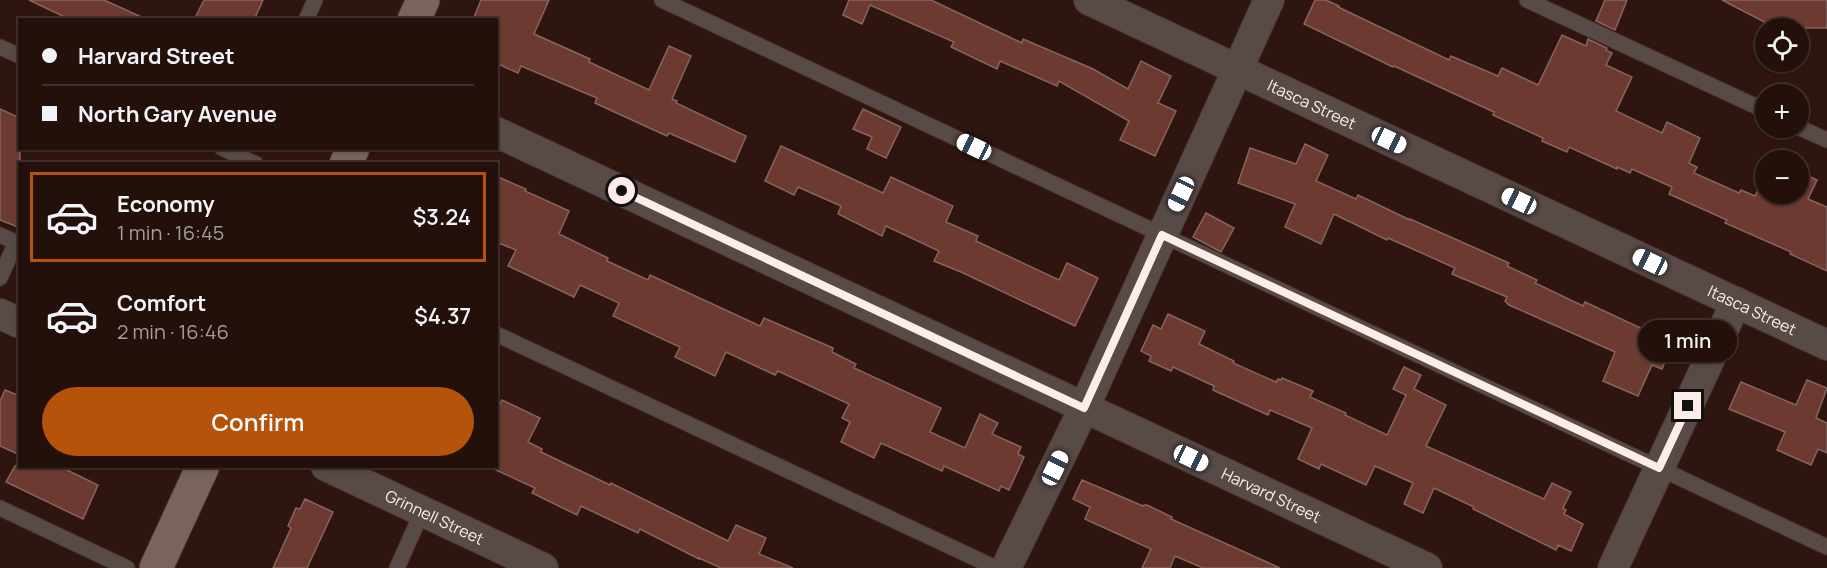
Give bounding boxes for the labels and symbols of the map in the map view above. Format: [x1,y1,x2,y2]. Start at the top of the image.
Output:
street label: Itasca Street [1264,74,1360,134]
car [1369,124,1409,156]
car [954,131,994,163]
car [1165,174,1197,214]
route start [608,177,635,204]
car [1499,185,1539,217]
car [1630,246,1670,278]
street label: Itasca Street [1704,280,1800,340]
callout: 1 min [1638,319,1738,361]
route end [1674,392,1701,419]
car [1171,442,1211,474]
car [1039,448,1071,488]
street label: Harvard Street [1218,462,1325,528]
street label: Grinnell Street [382,484,488,550]

